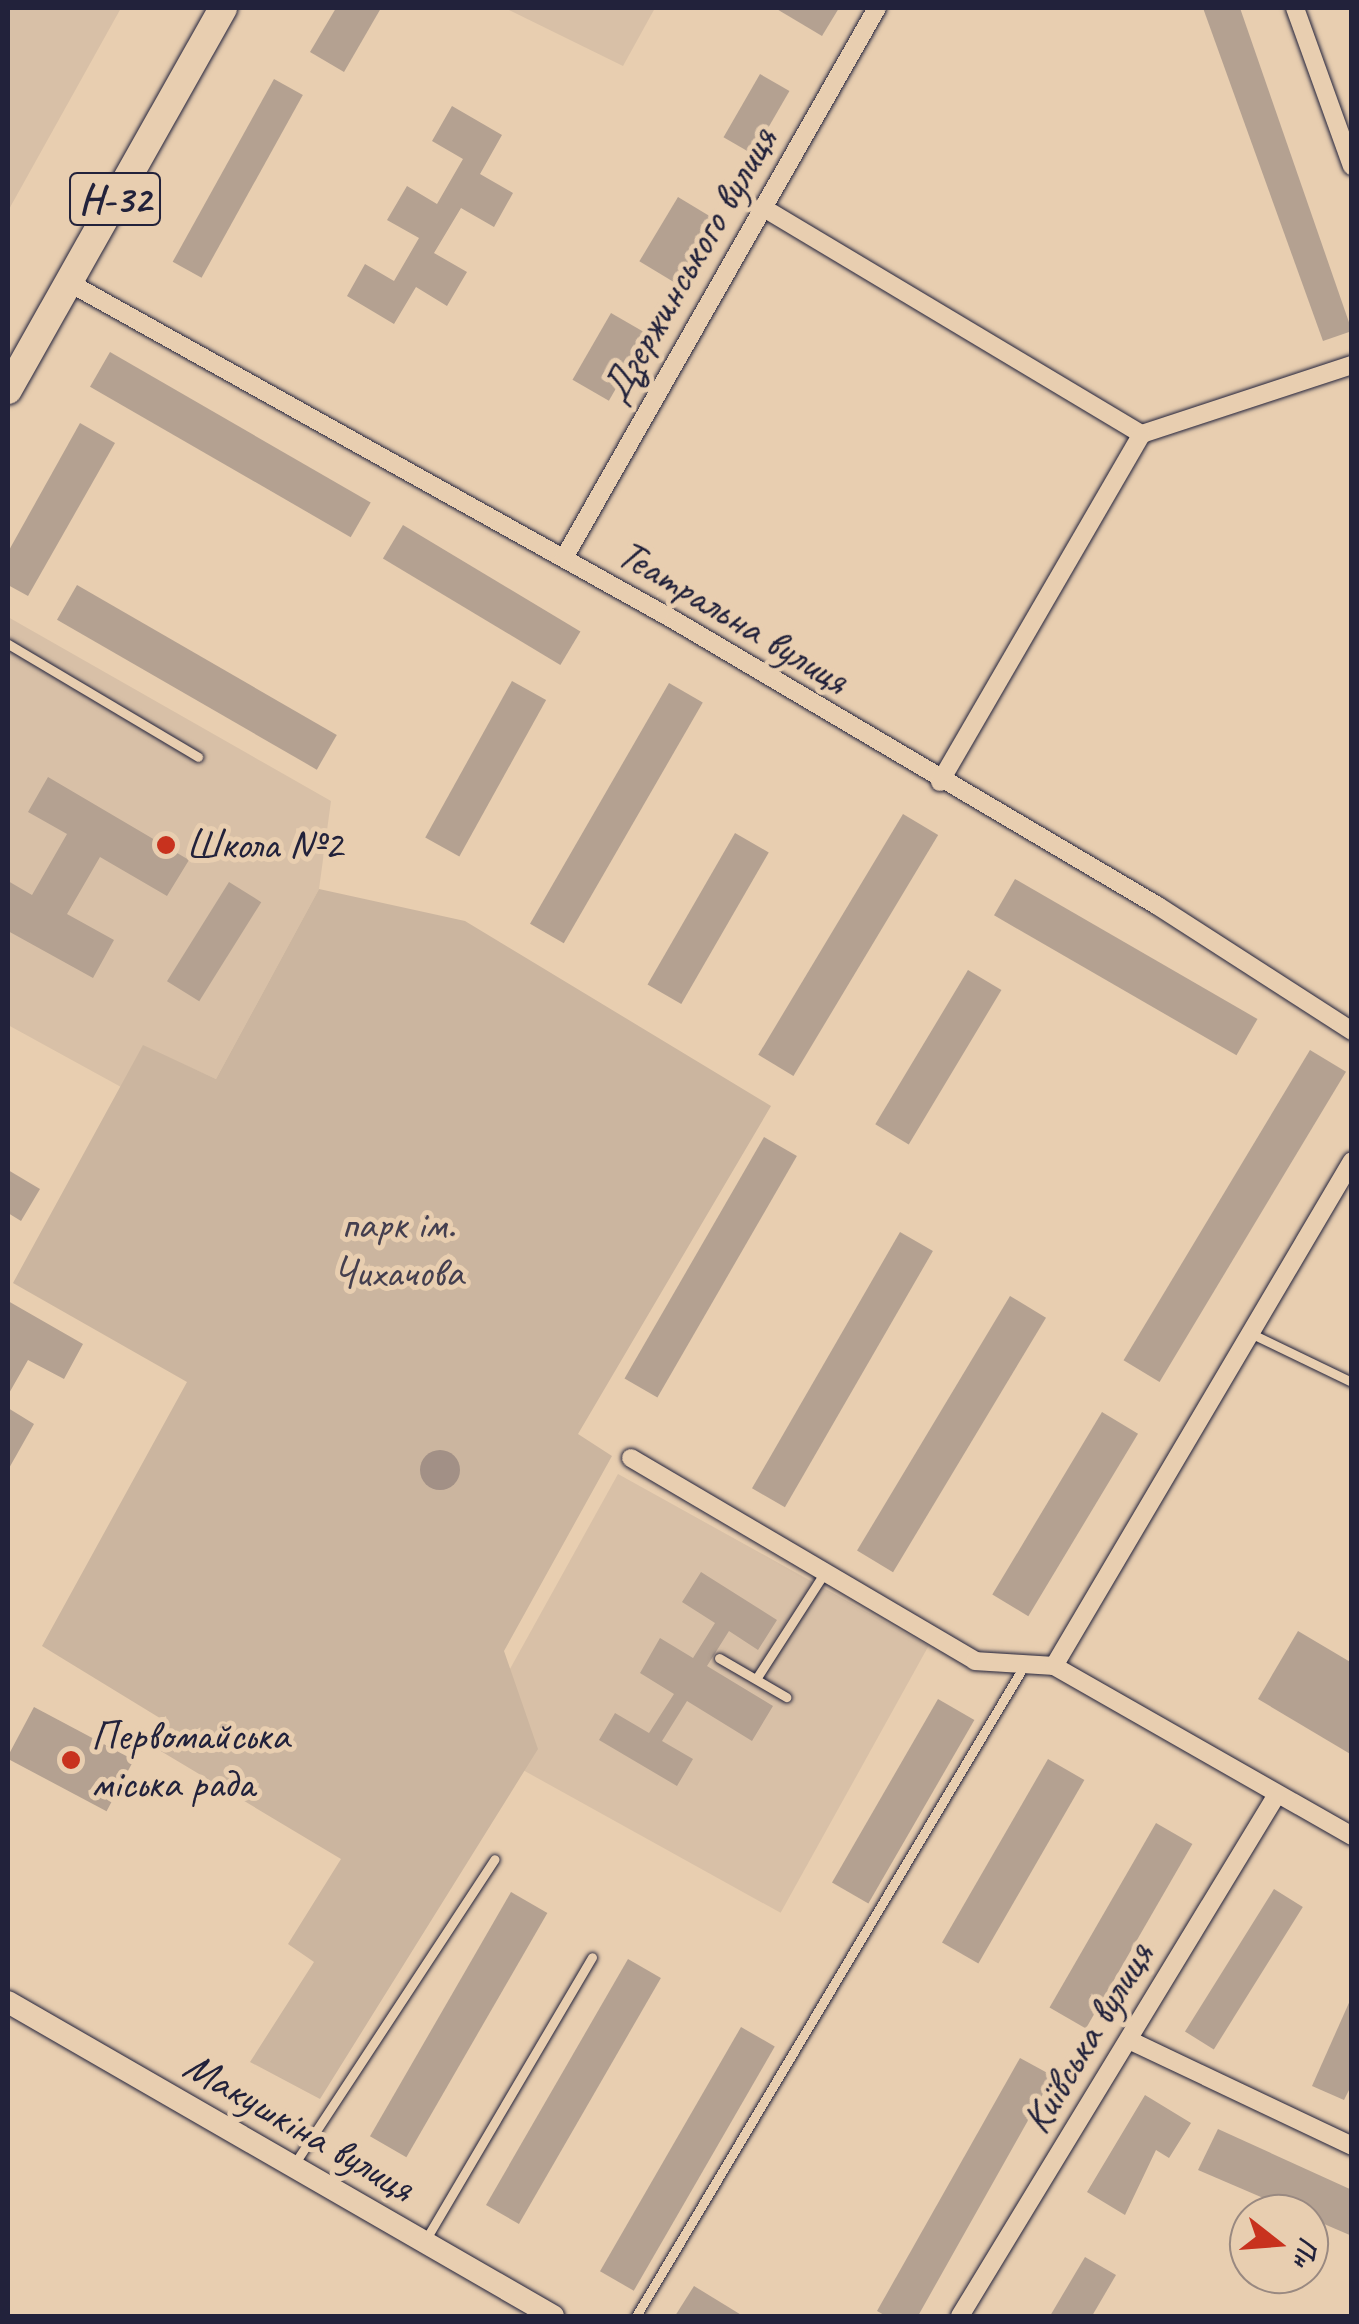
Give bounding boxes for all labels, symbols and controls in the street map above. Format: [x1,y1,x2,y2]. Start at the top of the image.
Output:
street label: Дзержинського вулиця [590,118,788,412]
road number: Н-32 [68,164,162,234]
street label: Театральна вулиця [608,528,858,706]
place label: Школа №2 [186,820,342,870]
marker: Школа №2 [155,834,177,856]
park label: парк ім. Чихачова [333,1200,463,1298]
place label: Первомайська міська рада [91,1711,289,1810]
marker: Первомайська міська рада [60,1749,82,1771]
street label: Київська вулиця [1011,1933,1165,2143]
street label: Макушкіна вулиця [174,2040,424,2214]
north arrow [1229,2194,1329,2294]
text: Пн [1285,2233,1327,2271]

